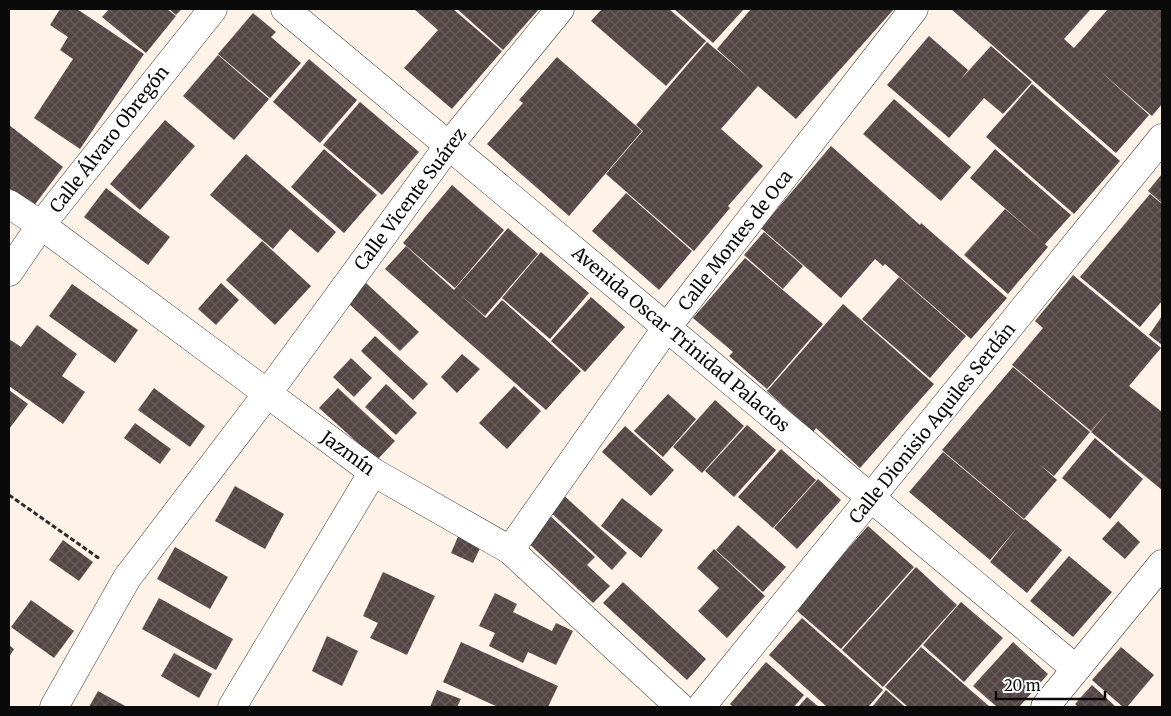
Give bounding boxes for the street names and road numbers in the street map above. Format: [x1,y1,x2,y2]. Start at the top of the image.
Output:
street label: Calle Álvaro Obregón [44,61,174,217]
street label: Calle Vicente Suárez [349,123,471,275]
street label: Calle Montes de Oca [673,165,797,315]
street label: Avenida Oscar Trinidad Palacios [567,241,795,437]
street label: Calle Dionisio Aquiles Serdán [844,318,1020,528]
street label: Jazmín [316,425,380,480]

